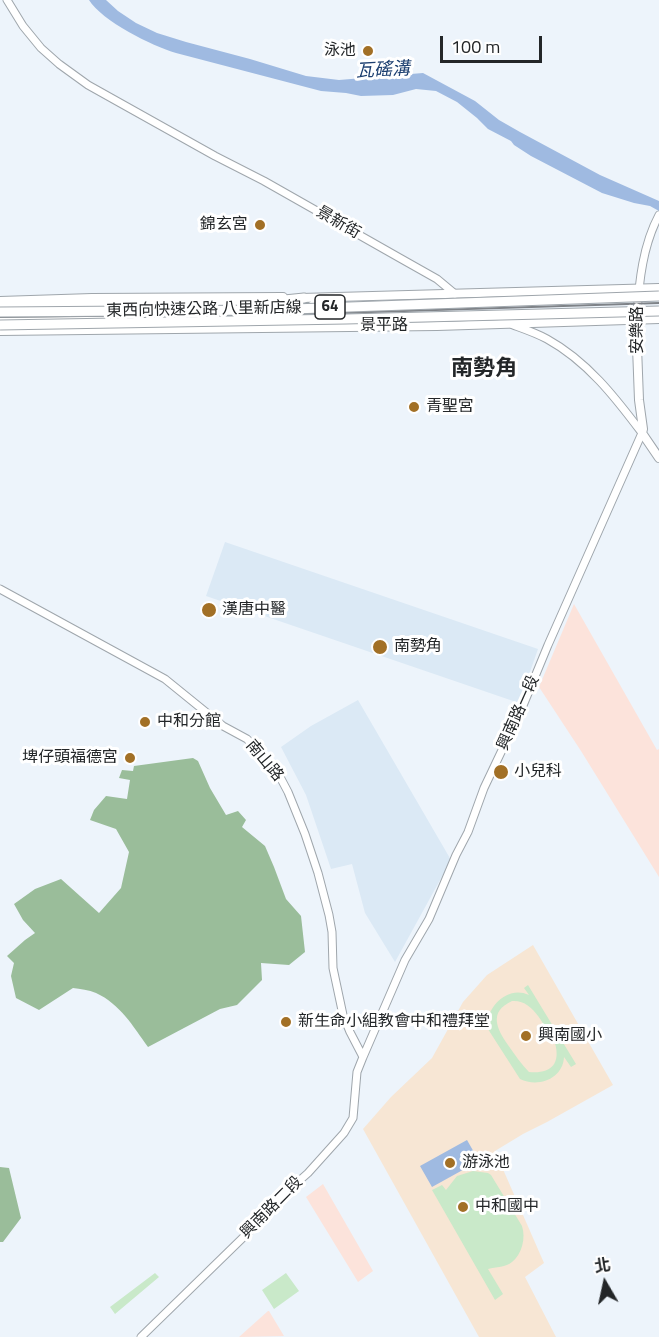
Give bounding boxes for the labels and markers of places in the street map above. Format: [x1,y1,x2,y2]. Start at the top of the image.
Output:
place label: 泳池 [324,41,356,61]
marker: 泳池 [361,44,375,58]
place label: 錦玄宮 [200,215,248,235]
marker: 錦玄宮 [253,218,267,232]
place label: 青聖宮 [426,397,474,417]
marker: 青聖宮 [407,400,421,414]
place label: 漢唐中醫 [222,600,286,620]
marker: 漢唐中醫 [200,601,218,619]
place label: 南勢角 [394,637,442,657]
marker: 南勢角 [371,638,389,656]
place label: 中和分館 [157,712,221,732]
marker: 中和分館 [138,715,152,729]
place label: 埤仔頭福德宮 [22,748,118,768]
marker: 埤仔頭福德宮 [123,751,137,765]
place label: 小兒科 [514,762,562,782]
marker: 小兒科 [492,763,510,781]
place label: 新生命小組教會中和禮拜堂 [298,1012,490,1032]
marker: 新生命小組教會中和禮拜堂 [279,1015,293,1029]
place label: 興南國小 [538,1026,602,1046]
marker: 興南國小 [519,1029,533,1043]
place label: 游泳池 [462,1153,510,1173]
marker: 游泳池 [443,1156,457,1170]
place label: 中和國中 [475,1197,539,1217]
marker: 中和國中 [456,1200,470,1214]

